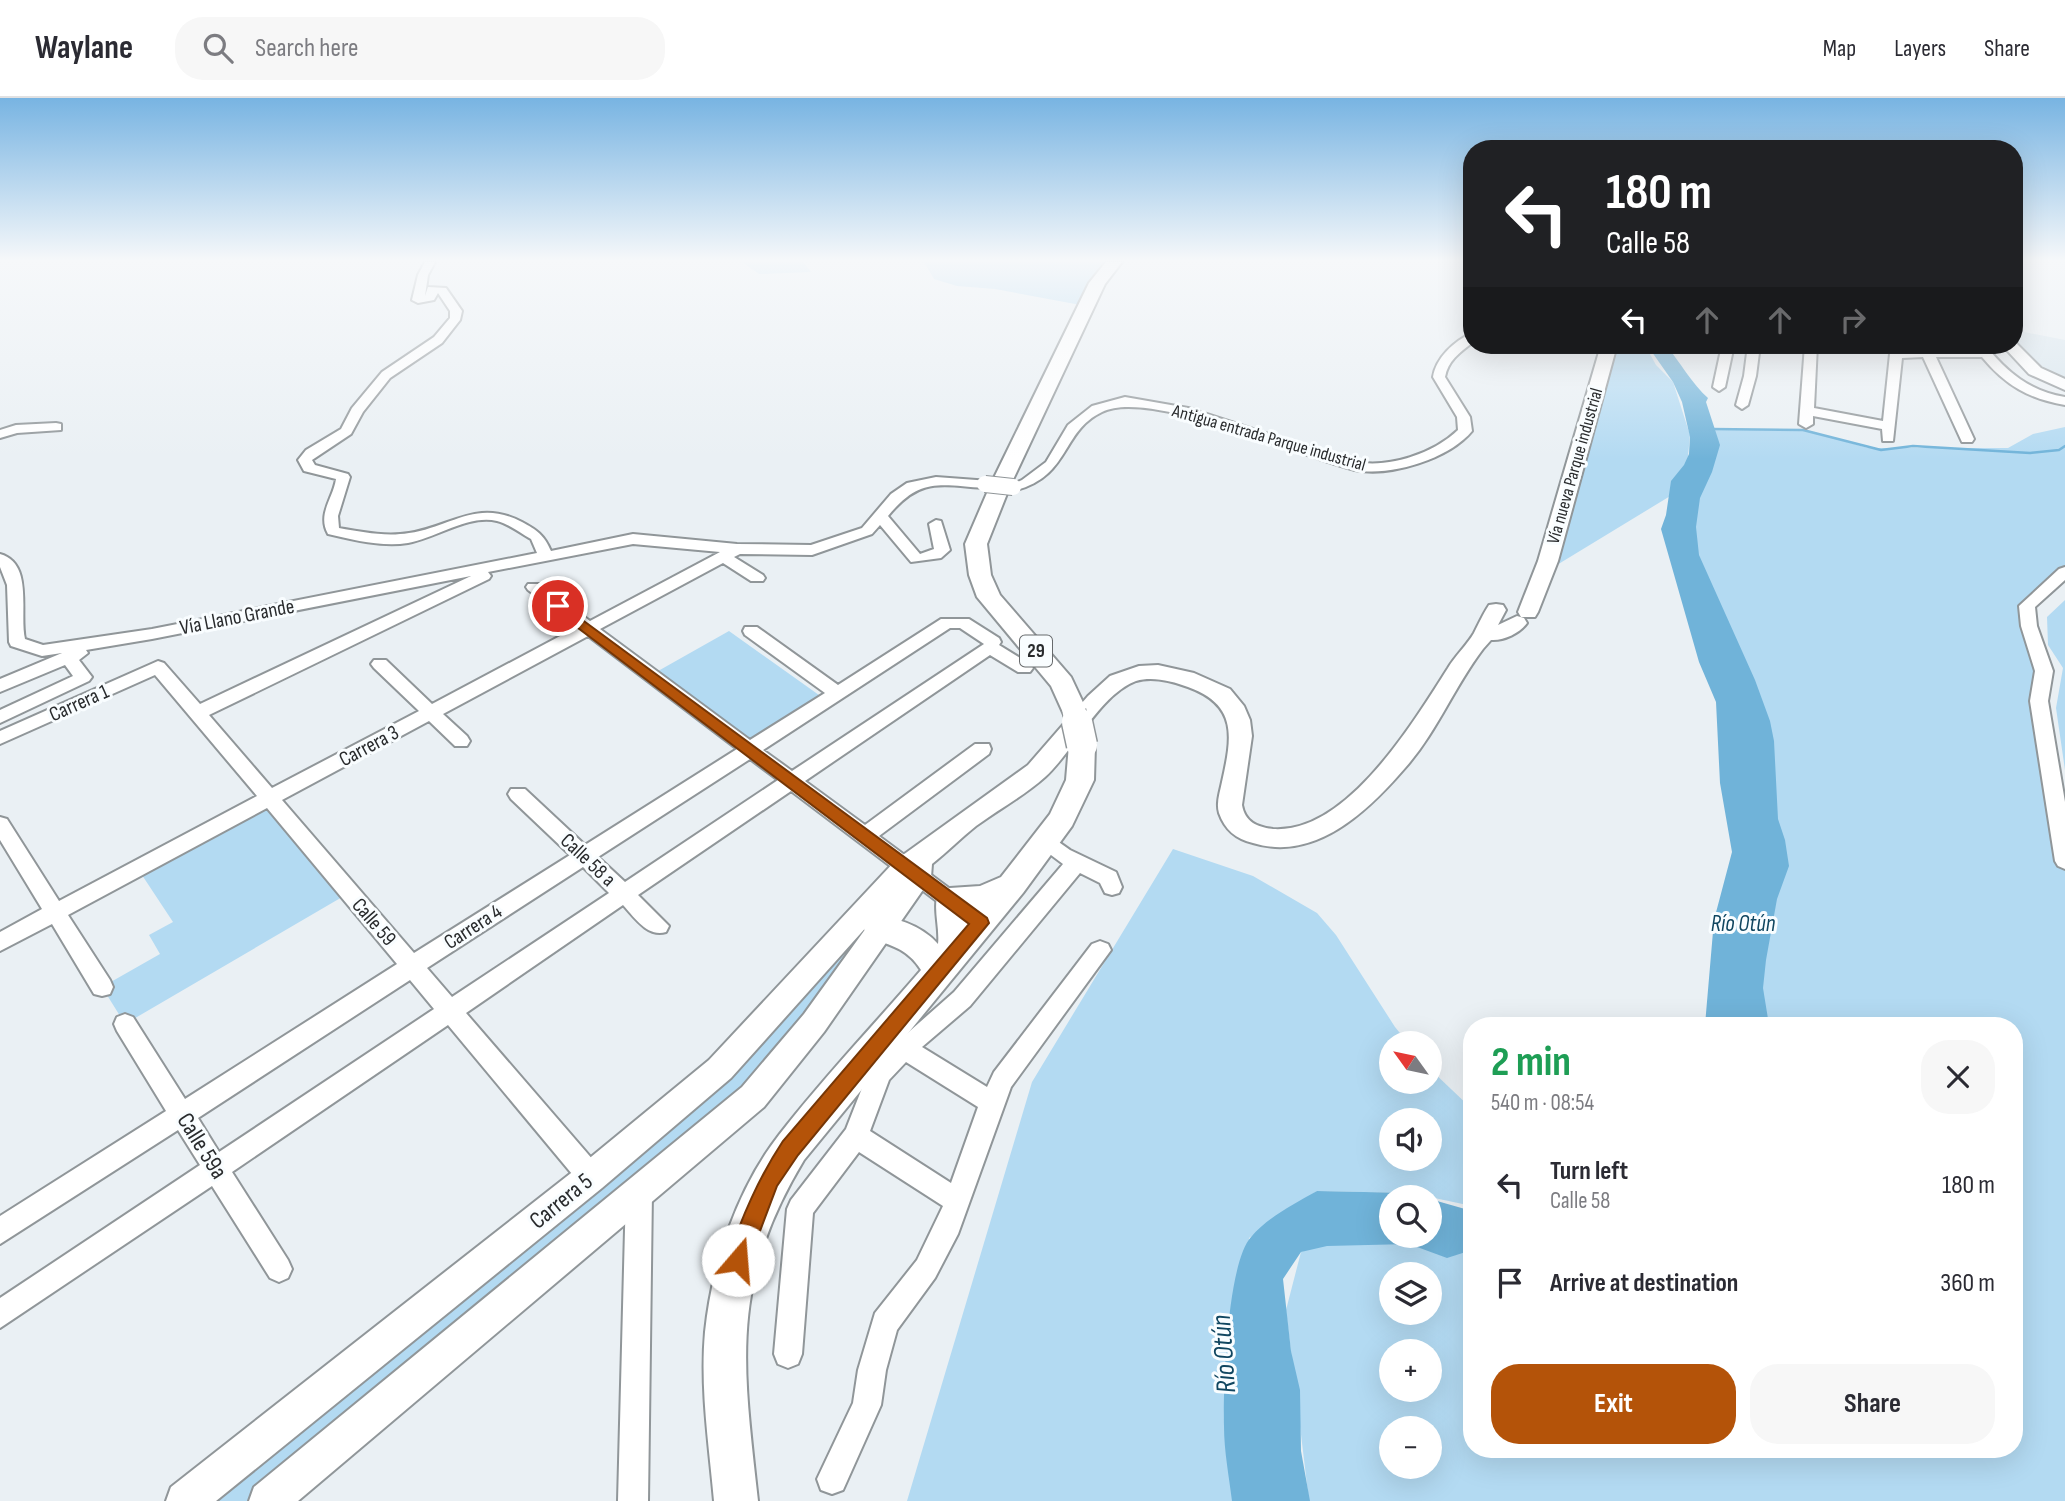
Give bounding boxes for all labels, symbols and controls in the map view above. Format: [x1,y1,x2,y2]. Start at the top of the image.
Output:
search box [175,17,665,80]
text: Waylane [35,28,133,68]
icon: search [199,29,237,67]
text: Search here [255,33,358,64]
text: Map [1823,34,1856,63]
text: Layers [1894,34,1946,63]
text: Share [1984,34,2030,63]
text: 180 m [1606,164,1712,223]
icon: left [1491,168,1582,259]
text: Calle 58 [1606,224,1690,263]
icon: left [1615,301,1653,339]
icon: ahead [1688,301,1726,339]
icon: ahead [1761,301,1799,339]
icon: right [1834,301,1872,339]
street label: Vía nueva Parque industrial [1543,386,1607,546]
street label: Antigua entrada Parque industrial [1169,400,1368,476]
pin [528,576,588,636]
icon: arrive [539,587,577,625]
street label: Vía Llano Grande [178,594,296,640]
road number: 29 [1020,636,1052,666]
street label: Carrera 1 [45,679,113,727]
street label: Carrera 3 [335,720,403,772]
street label: Calle 58 a [555,828,621,892]
street label: Calle 59 [346,893,402,951]
street label: Carrera 4 [439,899,507,955]
water label: Río Otún [1711,910,1776,938]
north arrow [1379,1031,1442,1094]
map controls [1379,1031,1442,1479]
text: 2 min [1491,1037,1571,1088]
button: close [1921,1040,1995,1114]
text: 540 m · 08:54 [1491,1089,1594,1117]
street label: Calle 59a [171,1108,233,1184]
button: sound [1379,1108,1442,1171]
text: Turn left [1550,1156,1628,1187]
icon: left [1491,1166,1529,1204]
street label: Carrera 5 [524,1167,598,1235]
text: 180 m [1942,1170,1995,1201]
button: search [1379,1185,1442,1248]
text: Calle 58 [1550,1187,1610,1215]
position arrow [701,1223,775,1297]
button: layers [1379,1262,1442,1325]
icon: arrive [1491,1264,1529,1302]
text: Arrive at destination [1550,1268,1738,1299]
text: 360 m [1940,1268,1995,1299]
water label: Río Otún [1205,1313,1243,1394]
button: + [1379,1339,1442,1402]
button: Exit [1491,1364,1736,1444]
button: Share [1750,1364,1995,1444]
button: − [1379,1416,1442,1479]

